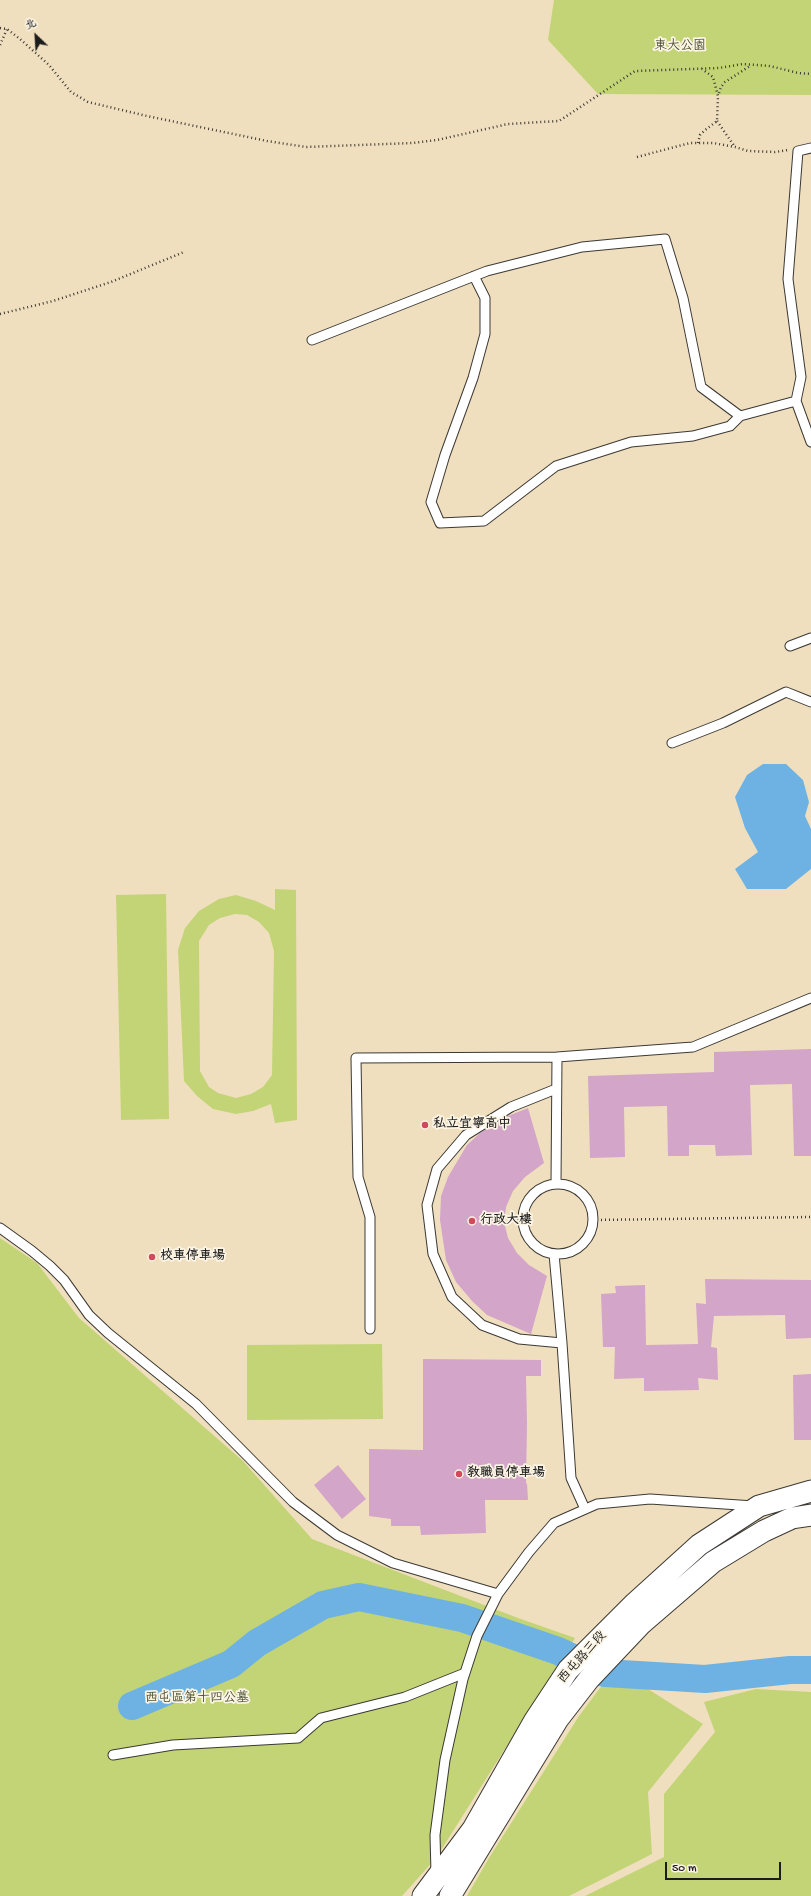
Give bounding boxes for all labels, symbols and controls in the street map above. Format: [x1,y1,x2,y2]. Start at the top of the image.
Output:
north arrow [16,16,56,56]
text: 北 [23,17,38,33]
park label: 東大公園 [654,39,706,55]
place label: 私立宜寧高中 [433,1117,511,1133]
marker: 私立宜寧高中 [420,1120,430,1130]
place label: 行政大樓 [480,1213,532,1229]
marker: 行政大樓 [467,1216,477,1226]
place label: 校車停車場 [160,1249,225,1265]
marker: 校車停車場 [147,1252,157,1262]
place label: 教職員停車場 [467,1466,545,1482]
marker: 教職員停車場 [454,1469,464,1479]
street label: 西屯路三段 [555,1629,611,1687]
park label: 西屯區第十四公墓 [145,1691,249,1707]
scale bar [667,1854,783,1880]
text: 50 m [672,1862,697,1876]

